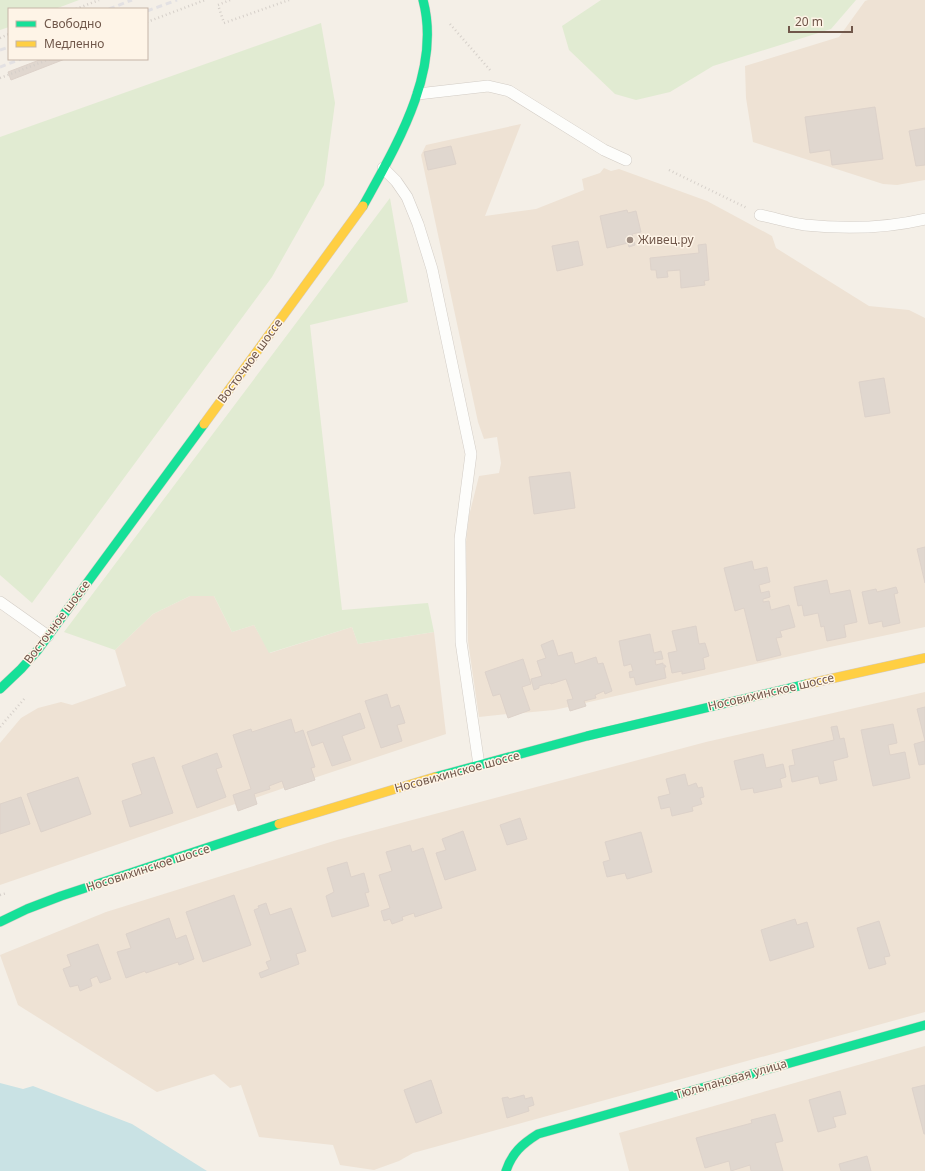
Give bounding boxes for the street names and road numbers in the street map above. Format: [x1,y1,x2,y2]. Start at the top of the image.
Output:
street label: Восточное шоссе [213,315,286,406]
street label: Восточное шоссе [20,576,94,667]
street label: Носовихинское шоссе [706,669,836,714]
street label: Носовихинское шоссе [392,746,522,796]
street label: Носовихинское шоссе [84,839,212,896]
street label: Тюльпановая улица [673,1054,789,1103]

